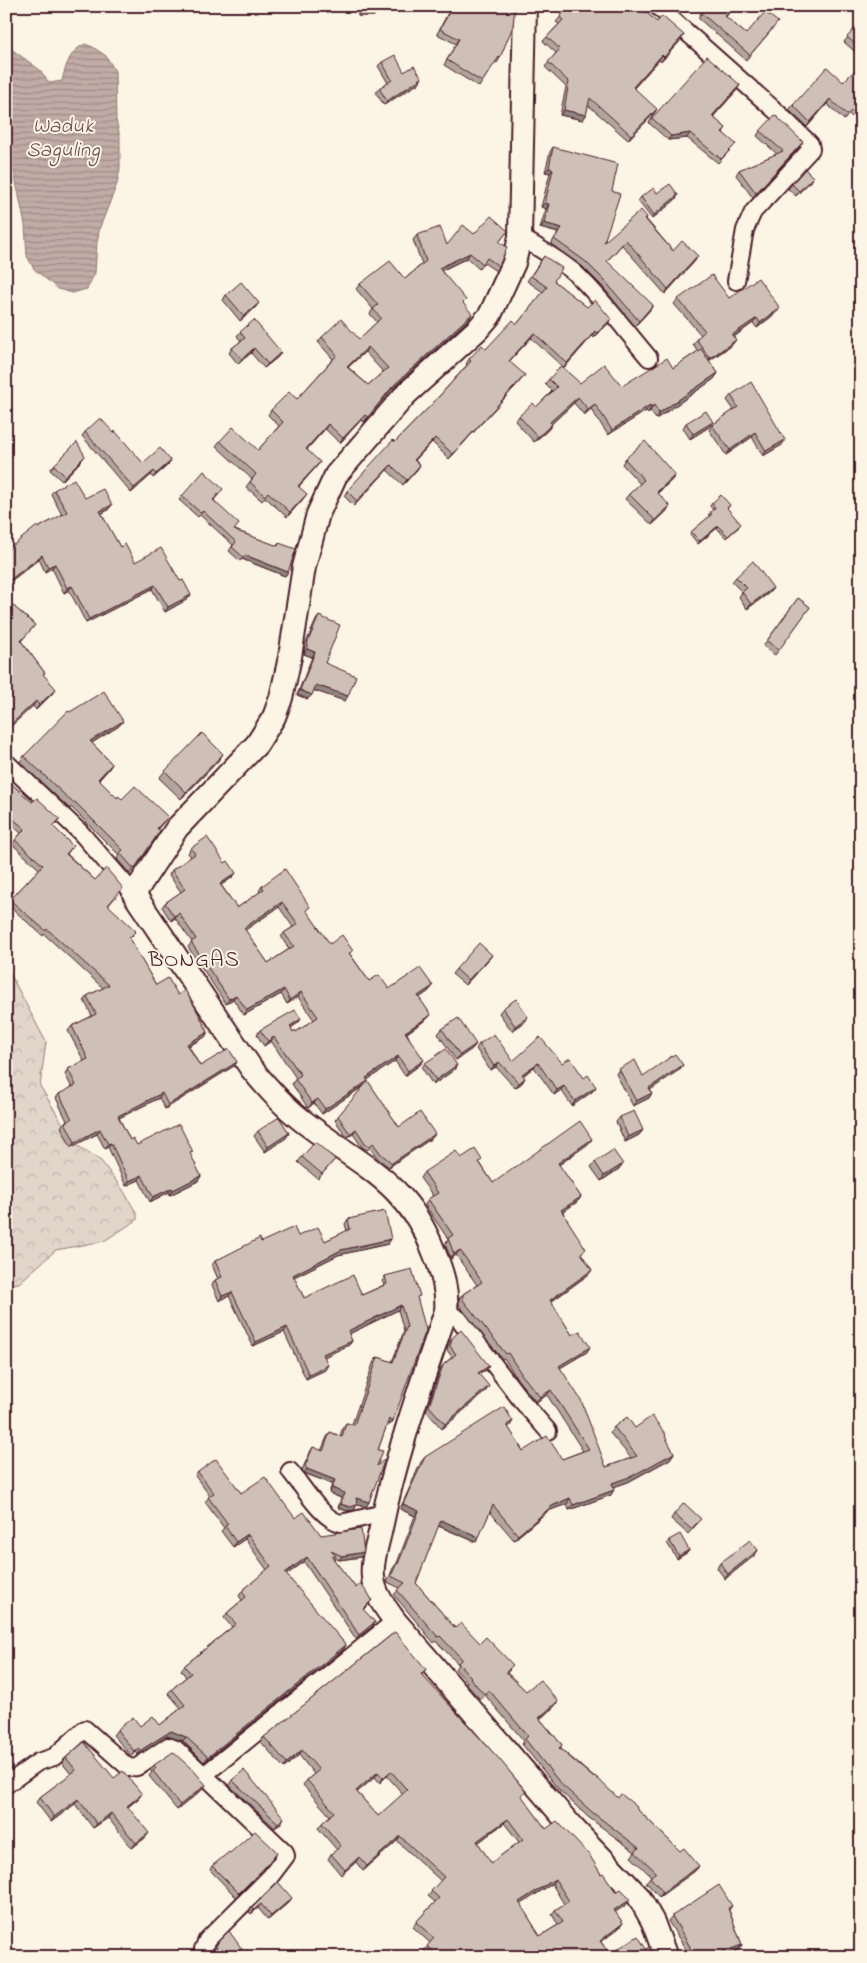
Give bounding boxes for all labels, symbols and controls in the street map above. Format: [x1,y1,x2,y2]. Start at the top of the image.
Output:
water label: Waduk Saguling [26,112,100,167]
district label: BONGAS [147,945,240,977]

